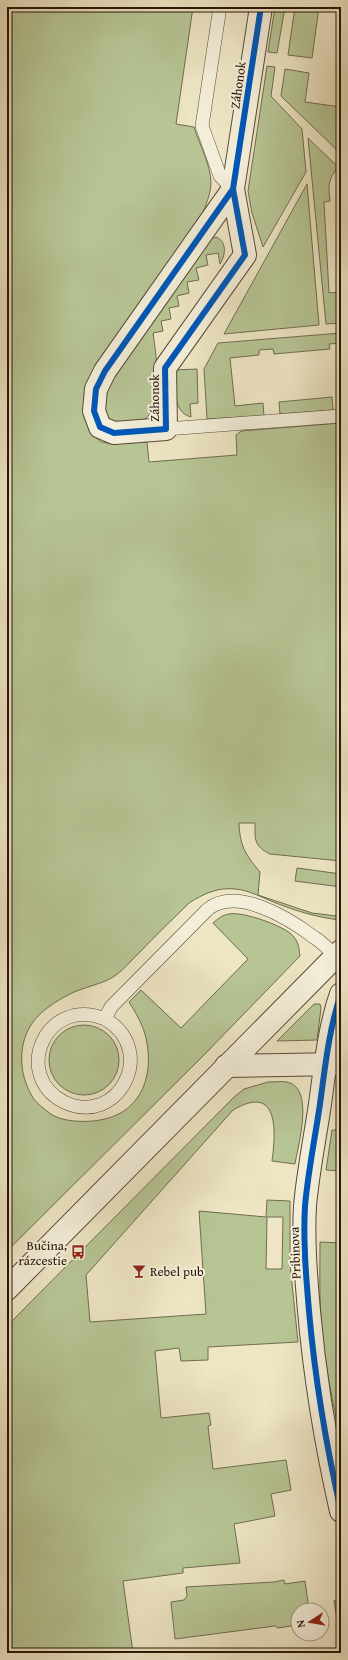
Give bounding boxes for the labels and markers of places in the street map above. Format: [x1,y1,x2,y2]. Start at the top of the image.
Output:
place label: Bučina, rázcestie [18,1236,67,1270]
bus stop icon: Bučina, rázcestie [70,1244,86,1260]
place label: Rebel pub [150,1262,204,1281]
bar icon: Rebel pub [131,1263,147,1279]

